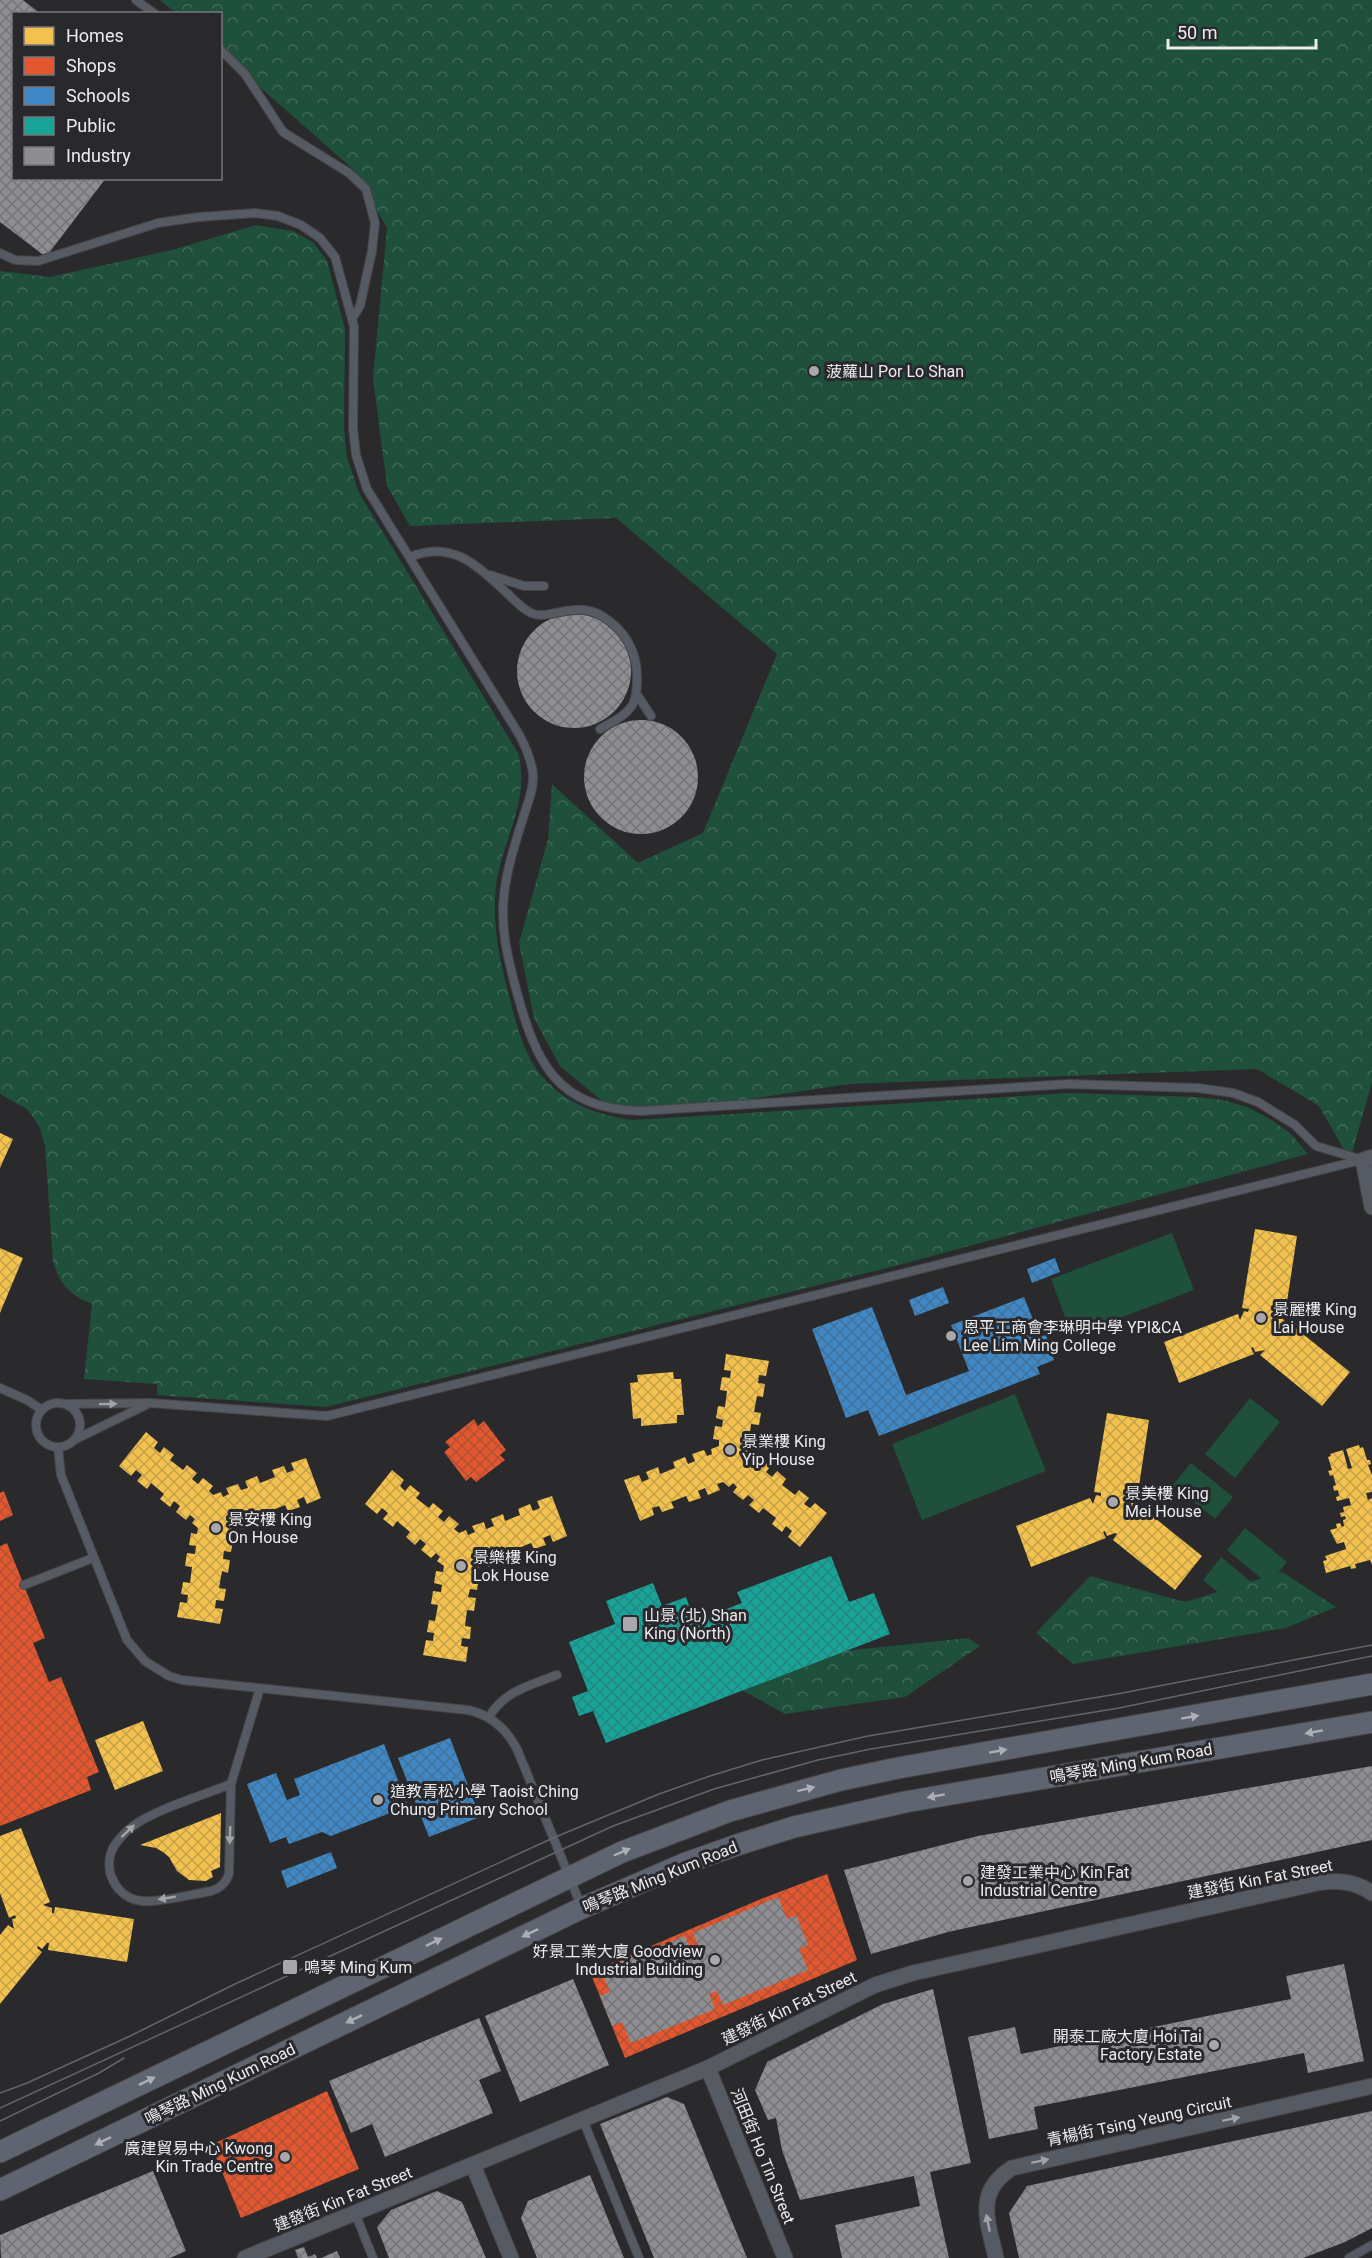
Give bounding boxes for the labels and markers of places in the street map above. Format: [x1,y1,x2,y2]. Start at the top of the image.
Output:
place label: 菠蘿山 Por Lo Shan [826,362,964,381]
marker: 菠蘿山 Por Lo Shan [807,364,821,378]
place label: 景麗樓 King Lai House [1273,1300,1357,1337]
marker: 景麗樓 King Lai House [1254,1311,1268,1325]
place label: 恩平工商會李琳明中學 YPI&CA Lee Lim Ming College [963,1318,1182,1355]
marker: 恩平工商會李琳明中學 YPI&CA Lee Lim Ming College [944,1329,958,1343]
place label: 景業樓 King Yip House [742,1432,826,1469]
marker: 景業樓 King Yip House [723,1443,737,1457]
place label: 景美樓 King Mei House [1125,1484,1209,1521]
marker: 景美樓 King Mei House [1106,1495,1120,1509]
place label: 景安樓 King On House [228,1510,312,1547]
marker: 景安樓 King On House [209,1521,223,1535]
place label: 景樂樓 King Lok House [473,1548,557,1585]
marker: 景樂樓 King Lok House [454,1559,468,1573]
place label: 山景 (北) Shan King (North) [644,1606,747,1643]
marker: 山景 (北) Shan King (North) [621,1615,639,1633]
place label: 道教青松小學 Taoist Ching Chung Primary School [390,1782,579,1819]
marker: 道教青松小學 Taoist Ching Chung Primary School [371,1793,385,1807]
place label: 建發工業中心 Kin Fat Industrial Centre [980,1863,1129,1900]
marker: 建發工業中心 Kin Fat Industrial Centre [961,1874,975,1888]
place label: 好景工業大廈 Goodview Industrial Building [533,1942,703,1979]
marker: 好景工業大廈 Goodview Industrial Building [708,1953,722,1967]
marker: 鳴琴 Ming Kum [281,1958,299,1976]
place label: 鳴琴 Ming Kum [304,1958,412,1977]
place label: 開泰工廠大廈 Hoi Tai Factory Estate [1053,2027,1202,2064]
marker: 開泰工廠大廈 Hoi Tai Factory Estate [1207,2038,1221,2052]
place label: 廣建貿易中心 Kwong Kin Trade Centre [125,2139,273,2176]
marker: 廣建貿易中心 Kwong Kin Trade Centre [278,2150,292,2164]

